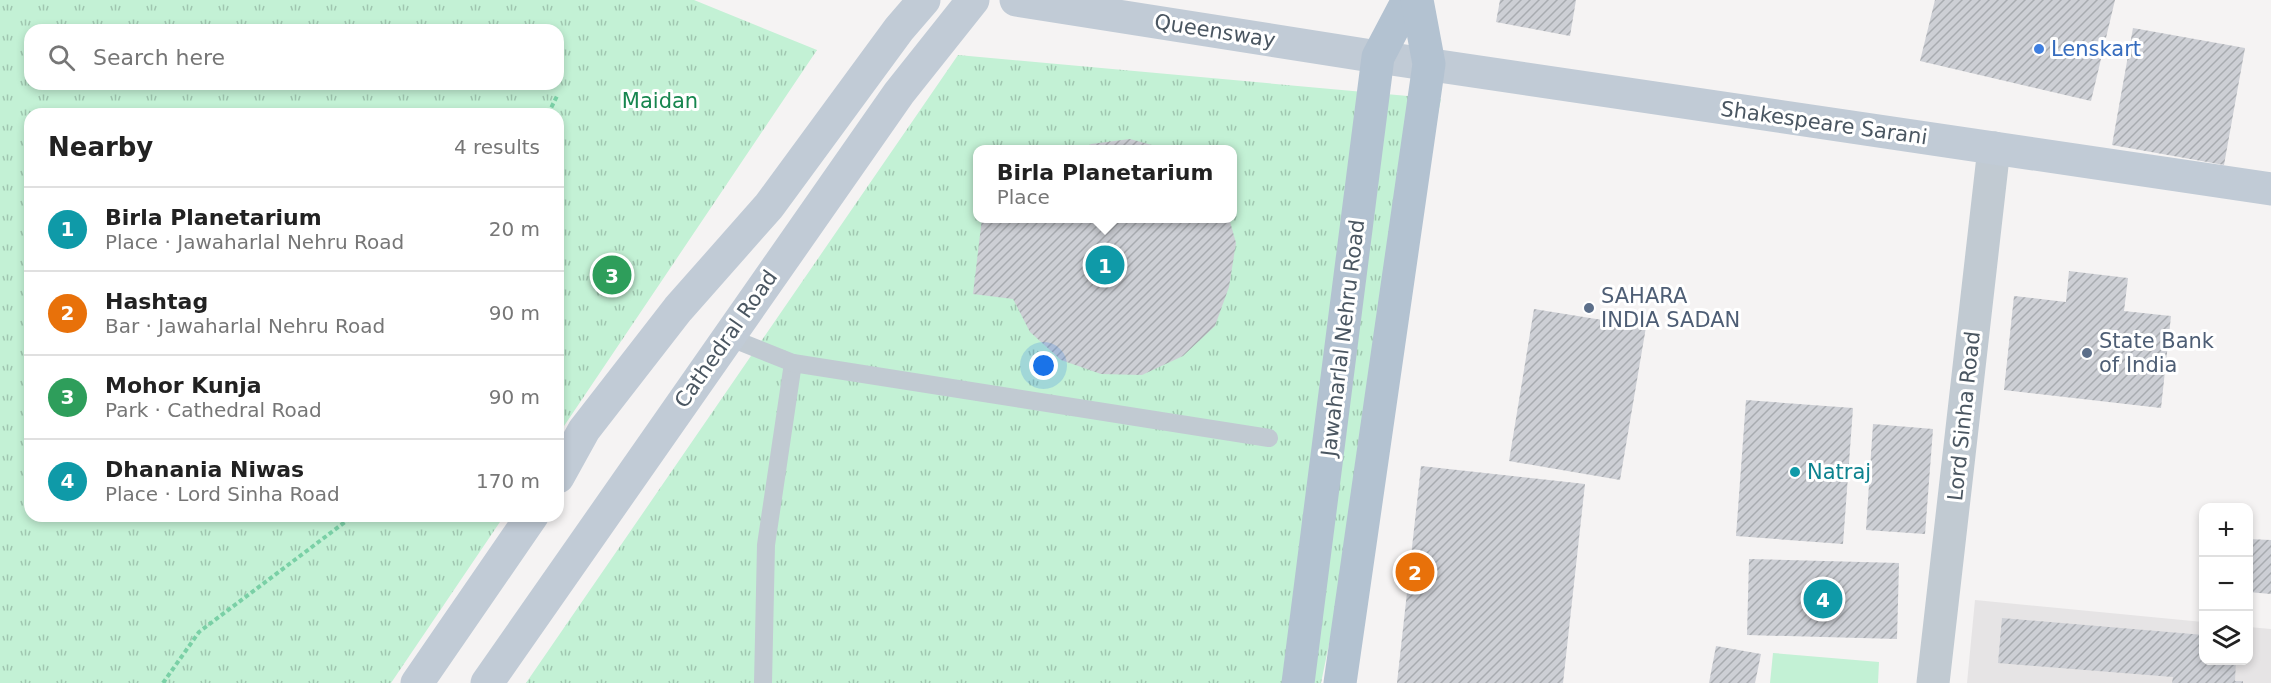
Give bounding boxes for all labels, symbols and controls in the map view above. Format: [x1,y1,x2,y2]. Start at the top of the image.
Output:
street label: Queensway [1153,10,1277,52]
search box [24,24,564,90]
place label: Lenskart [2051,37,2141,61]
icon: search [45,41,78,74]
marker: Lenskart [2032,42,2046,56]
text: Search here [93,45,225,70]
park label: Maidan [622,89,698,113]
street label: Shakespeare Sarani [1719,97,1929,149]
text: Nearby [48,132,153,162]
text: 4 results [454,135,540,159]
popup [973,145,1237,223]
text: Birla Planetarium [997,160,1213,185]
text: Place [997,185,1050,209]
text: Birla Planetarium [105,205,322,230]
text: 1 [61,217,74,241]
text: 20 m [489,217,540,241]
street label: Jawaharlal Nehru Road [1316,218,1369,460]
text: Place · Jawaharlal Nehru Road [105,230,404,254]
pin: 1 [1086,242,1124,288]
pin: 3 [592,252,632,298]
street label: Cathedral Road [670,266,782,412]
place label: SAHARA INDIA SADAN [1601,284,1740,332]
text: Hashtag [105,289,208,314]
text: 2 [61,301,74,325]
text: 90 m [489,301,540,325]
marker: SAHARA INDIA SADAN [1582,301,1596,315]
text: Bar · Jawaharlal Nehru Road [105,314,385,338]
place label: State Bank of India [2099,329,2215,377]
street label: Lord Sinha Road [1943,330,1985,502]
marker: State Bank of India [2080,346,2094,360]
your location [1029,351,1058,380]
text: Mohor Kunja [105,373,262,398]
text: 3 [61,385,74,409]
text: 90 m [489,385,540,409]
text: Park · Cathedral Road [105,398,322,422]
text: Dhanania Niwas [105,457,304,482]
place label: Natraj [1807,460,1871,484]
marker: Natraj [1788,465,1802,479]
text: 4 [61,469,74,493]
text: 170 m [476,469,540,493]
text: Place · Lord Sinha Road [105,482,340,506]
map controls [2199,503,2253,665]
button: + [2199,503,2253,557]
pin: 2 [1396,550,1434,594]
button: − [2199,557,2253,611]
pin: 4 [1804,576,1842,622]
button: layers [2199,611,2253,665]

